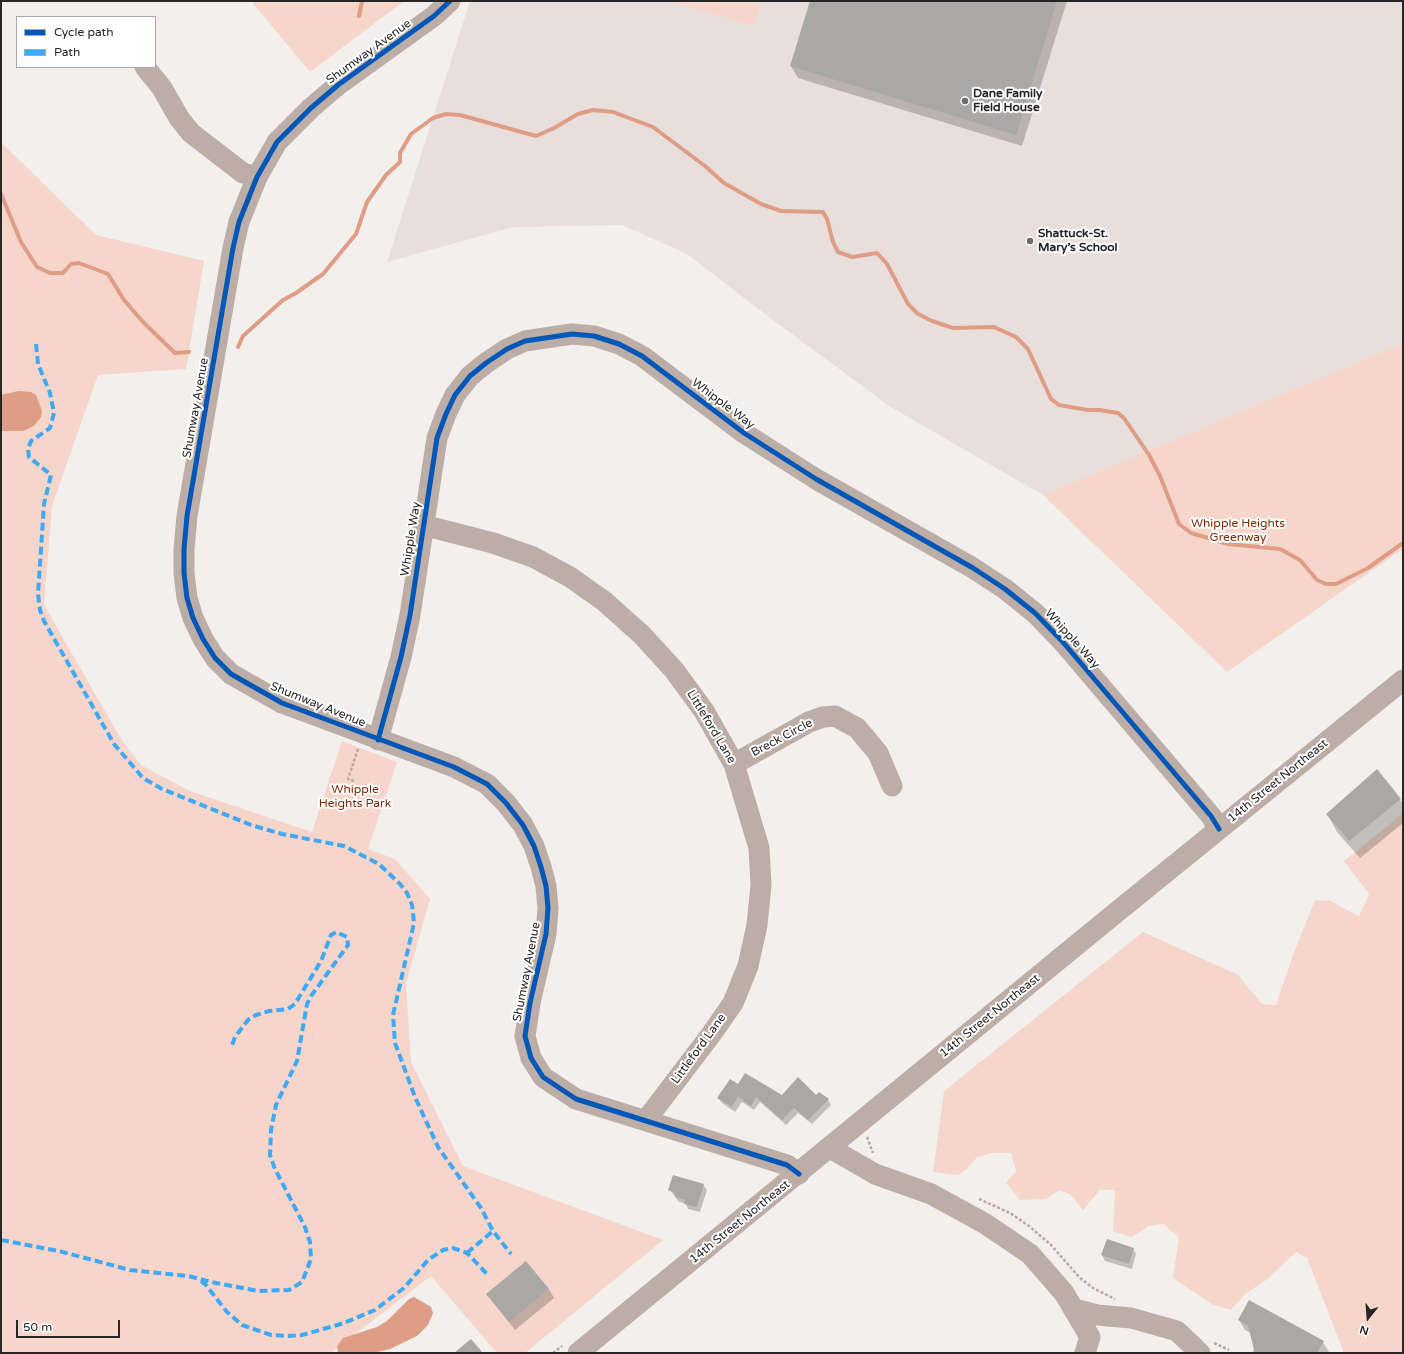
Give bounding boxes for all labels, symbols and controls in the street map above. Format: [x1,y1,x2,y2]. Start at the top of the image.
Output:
legend [16,16,156,68]
street label: Shumway Avenue [324,16,414,88]
text: Cycle path [54,25,113,39]
text: Path [54,45,80,59]
place label: Dane Family Field House [973,87,1042,115]
marker: Dane Family Field House [960,96,970,106]
place label: Shattuck-St. Mary’s School [1038,227,1118,255]
marker: Shattuck-St. Mary’s School [1025,236,1035,246]
street label: Shumway Avenue [180,357,212,459]
street label: Whipple Way [689,376,757,432]
street label: Whipple Way [398,501,424,577]
park label: Whipple Heights Greenway [1191,517,1285,545]
street label: Whipple Way [1041,606,1103,672]
street label: Shumway Avenue [268,679,368,731]
street label: Littleford Lane [683,688,739,766]
street label: Breck Circle [749,716,815,760]
street label: 14th Street Northeast [1225,736,1331,826]
park label: Whipple Heights Park [319,783,391,811]
street label: Shumway Avenue [510,921,544,1023]
street label: 14th Street Northeast [937,971,1043,1061]
street label: Littleford Lane [669,1011,729,1087]
street label: 14th Street Northeast [687,1177,793,1267]
north arrow [1348,1298,1388,1338]
scale bar [18,1312,122,1338]
text: 50 m [23,1320,52,1334]
text: N [1358,1322,1370,1337]

